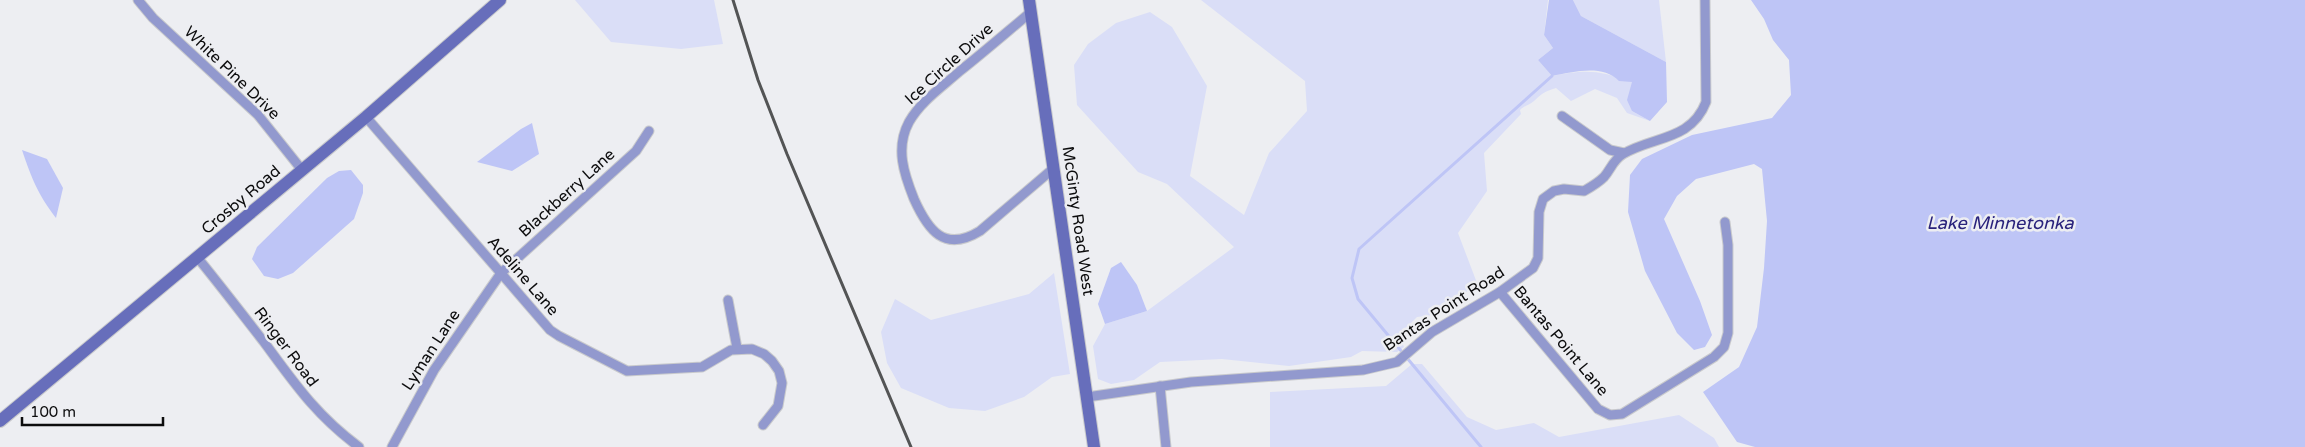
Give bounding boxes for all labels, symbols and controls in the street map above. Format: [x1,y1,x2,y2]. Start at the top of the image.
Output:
street label: Ice Circle Drive [901,19,997,109]
street label: White Pine Drive [180,22,284,124]
street label: Blackberry Lane [515,145,619,241]
street label: McGinty Road West [1058,145,1098,297]
street label: Crosby Road [197,161,285,239]
water label: Lake Minnetonka [1926,212,2074,234]
street label: Adeline Lane [483,232,563,320]
street label: Bantas Point Road [1379,262,1509,356]
street label: Bantas Point Lane [1509,282,1613,400]
street label: Ringer Road [249,303,323,391]
street label: Lyman Lane [397,306,465,394]
scale bar [22,394,164,426]
text: 100 m [30,403,76,421]

